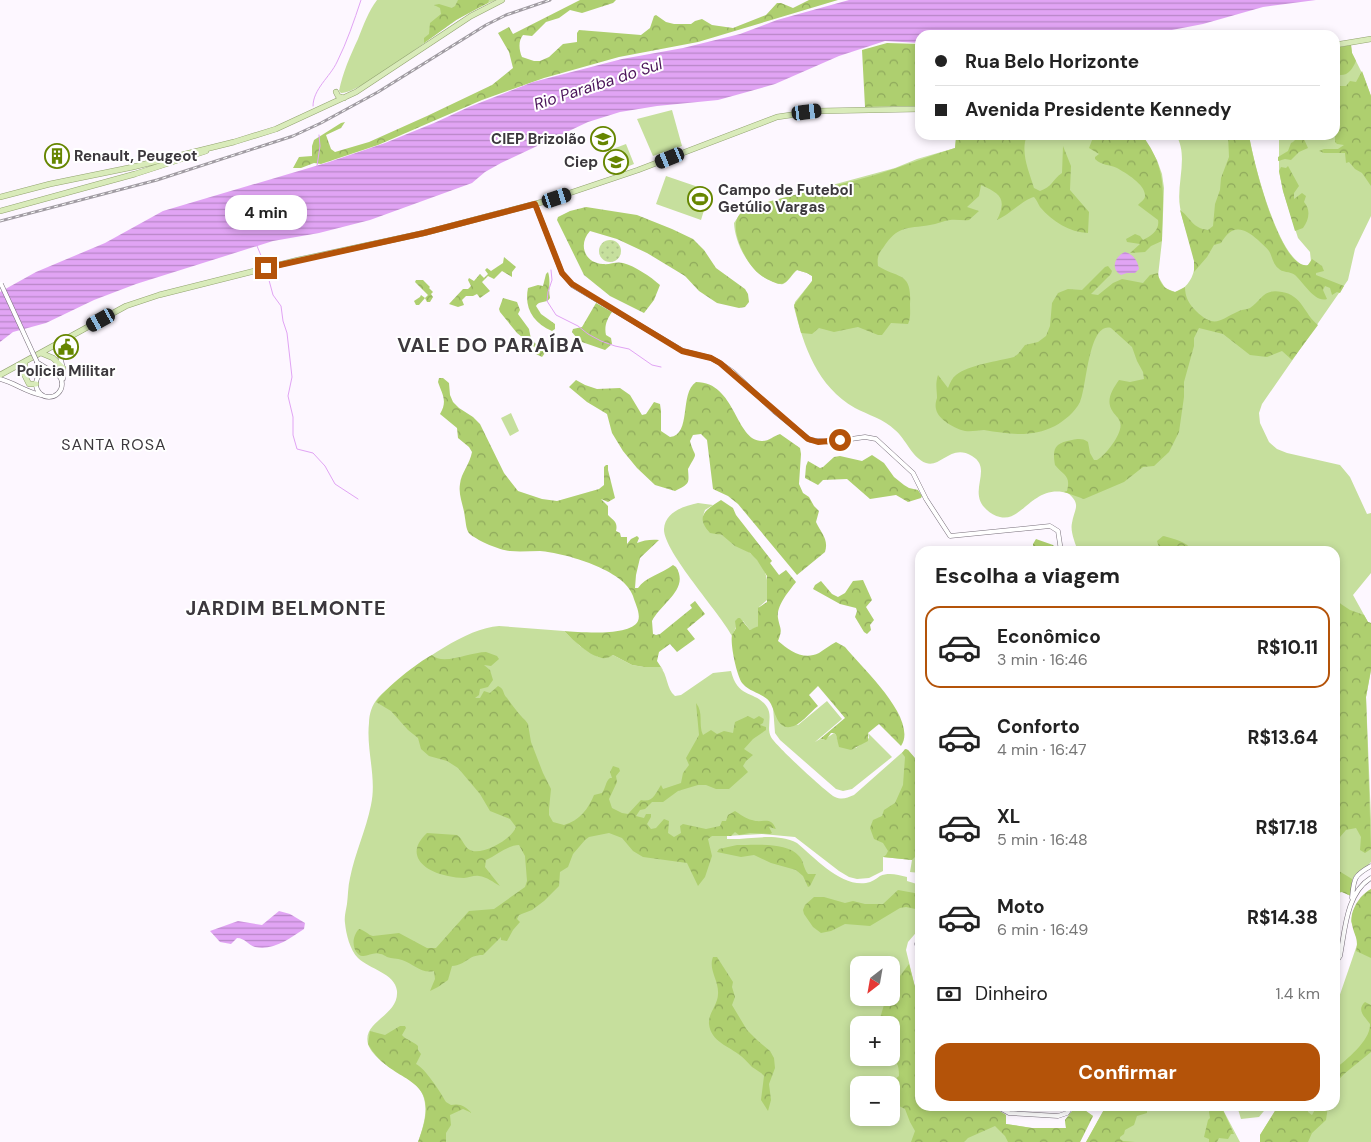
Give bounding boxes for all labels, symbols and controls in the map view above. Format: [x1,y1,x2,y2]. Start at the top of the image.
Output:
text: Rua Belo Horizonte [965,49,1139,74]
water label: Rio Paraíba do Sul [531,53,665,115]
text: Avenida Presidente Kennedy [965,97,1231,122]
car [791,103,822,121]
school or university icon: CIEP Brizolão [590,126,616,152]
place label: CIEP Brizolão [491,129,586,149]
building icon: Renault, Peugeot [44,143,70,169]
car [653,145,686,171]
place label: Renault, Peugeot [74,146,198,166]
school or university icon: Ciep [603,149,629,175]
place label: Ciep [564,152,598,172]
place label: Campo de Futebol Getúlio Vargas [718,180,853,217]
car [540,186,573,210]
sports icon: Campo de Futebol Getúlio Vargas [687,186,713,212]
callout: 4 min [225,196,307,230]
text: 4 min [244,202,288,223]
route end [255,257,277,279]
car [84,306,117,334]
district label: VALE DO PARAÍBA [397,332,585,358]
public building icon: Policia Militar [53,334,79,360]
place label: Policia Militar [17,361,115,381]
route start [829,429,851,451]
district label: SANTA ROSA [61,434,167,455]
text: Escolha a viagem [935,561,1120,590]
district label: JARDIM BELMONTE [185,595,387,621]
text: Econômico [997,624,1101,649]
icon: car [937,625,982,670]
text: R$10.11 [1257,635,1318,660]
text: 3 min · 16:46 [997,649,1088,670]
text: Conforto [997,714,1080,739]
icon: car [937,715,982,760]
text: R$13.64 [1248,725,1318,750]
text: 4 min · 16:47 [997,739,1086,760]
text: XL [997,804,1020,829]
icon: car [937,805,982,850]
text: R$17.18 [1255,815,1318,840]
text: 5 min · 16:48 [997,829,1088,850]
text: Moto [997,894,1045,919]
icon: car [937,895,982,940]
text: R$14.38 [1247,905,1318,930]
text: 6 min · 16:49 [997,919,1088,940]
north arrow [850,956,900,1006]
map controls [850,956,900,1126]
icon: cash [935,980,963,1008]
text: Dinheiro [975,981,1048,1006]
text: 1.4 km [1276,983,1320,1004]
button: + [850,1016,900,1066]
button: Confirmar [935,1043,1320,1101]
button: − [850,1076,900,1126]

